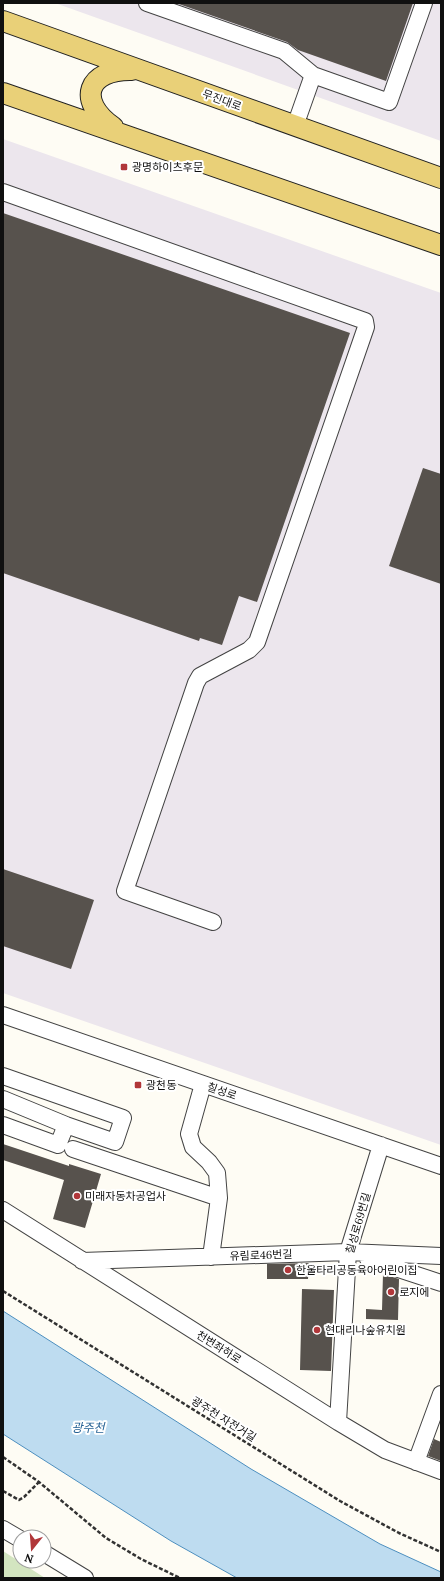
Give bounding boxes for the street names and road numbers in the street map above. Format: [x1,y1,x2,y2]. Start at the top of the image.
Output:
street label: 무진대로 [201,86,243,114]
street label: 칠성로 [205,1079,239,1103]
street label: 칠성로69번길 [343,1191,373,1255]
street label: 유림로46번길 [229,1247,293,1263]
street label: 천변좌하로 [194,1328,244,1366]
street label: 광주천 자전거길 [189,1394,259,1444]

